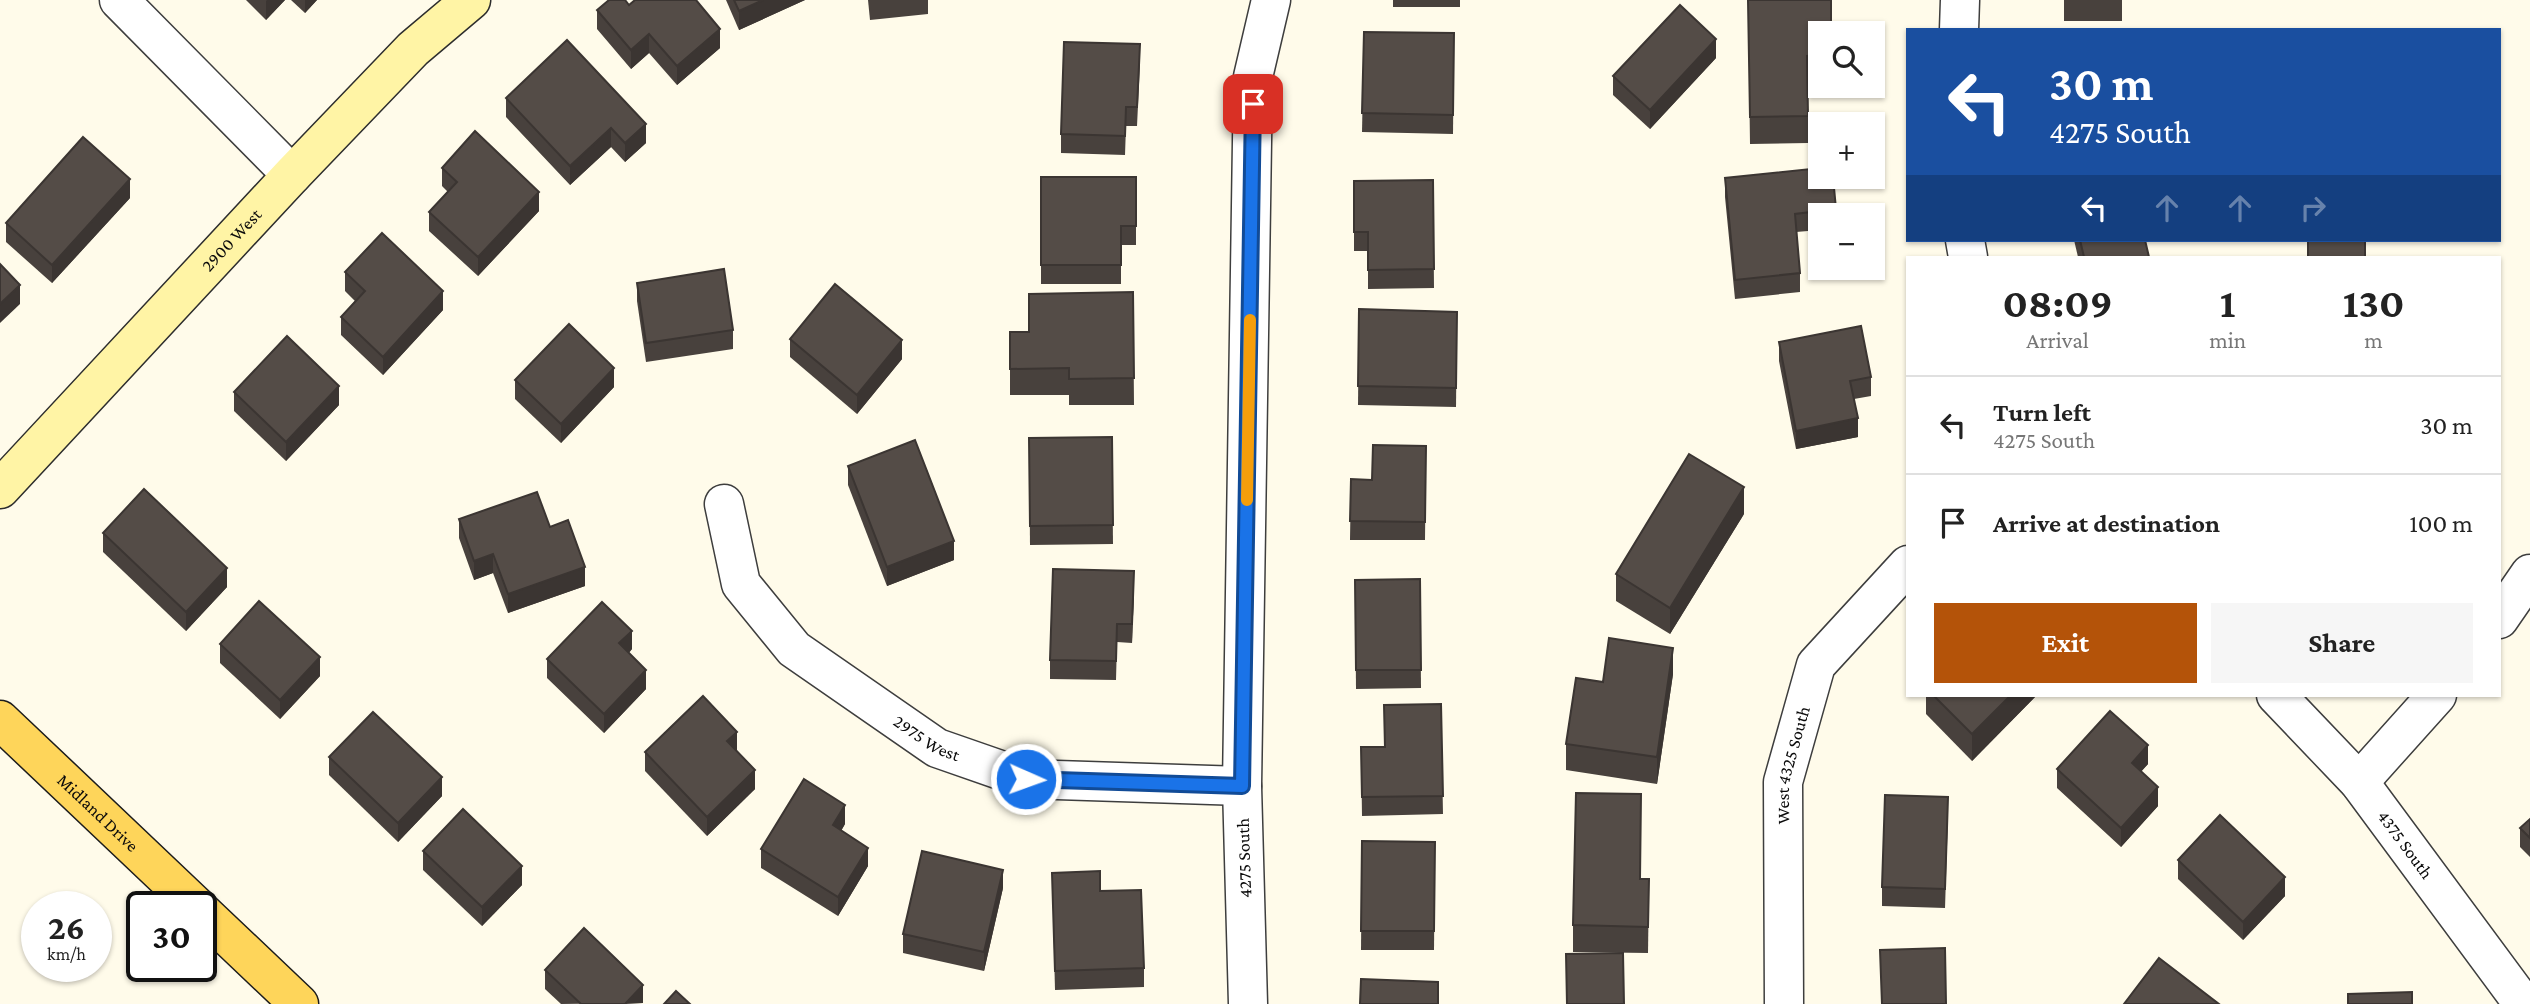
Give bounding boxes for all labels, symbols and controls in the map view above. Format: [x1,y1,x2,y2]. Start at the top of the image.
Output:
map controls [1808,21,1885,280]
button: search [1808,21,1885,98]
icon: left [1934,56,2025,147]
text: 30 m [2049,56,2154,111]
pin [1223,74,1283,134]
icon: arrive [1234,85,1272,123]
button: + [1808,112,1885,189]
text: 4275 South [2049,114,2191,150]
icon: left [2075,189,2113,227]
icon: ahead [2148,189,2186,227]
icon: ahead [2221,189,2259,227]
icon: right [2294,189,2332,227]
button: − [1808,203,1885,280]
street label: 2900 West [198,204,266,275]
text: 08:09 [2003,279,2113,326]
text: 1 [2220,279,2236,326]
text: 130 [2343,279,2404,326]
text: Arrival [2026,327,2089,353]
text: min [2209,327,2246,353]
text: m [2364,327,2383,353]
text: Turn left [1993,398,2091,427]
icon: left [1934,406,1972,444]
text: 30 m [2420,411,2473,440]
text: 4275 South [1993,427,2095,453]
icon: arrive [1934,504,1972,542]
text: Arrive at destination [1993,509,2220,538]
text: 100 m [2409,509,2473,538]
button: Exit [1934,603,2197,683]
button: Share [2211,603,2473,683]
street label: West 4325 South [1773,704,1814,824]
street label: 2975 West [890,711,963,766]
position arrow [989,742,1063,816]
street label: Midland Drive [53,770,143,856]
street label: 4375 South [2373,806,2437,883]
street label: 4275 South [1233,817,1255,898]
speed limit sign: 30 [126,891,217,982]
text: 26 [48,908,85,947]
text: km/h [47,944,86,964]

